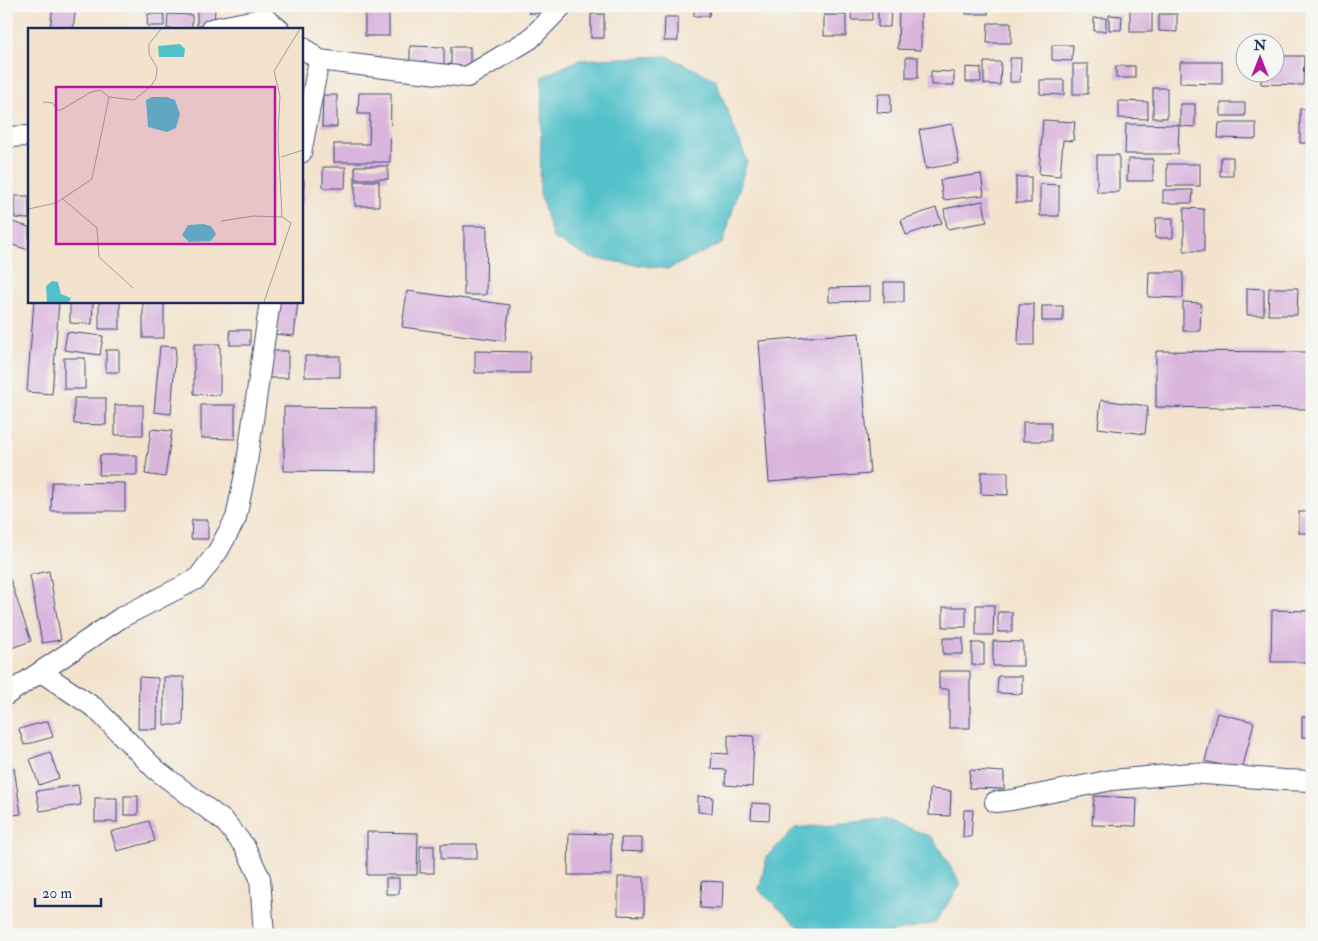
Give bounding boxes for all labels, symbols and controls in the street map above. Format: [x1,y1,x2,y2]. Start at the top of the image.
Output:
inset map [28,28,302,302]
north arrow [1236,32,1286,82]
text: N [1253,37,1267,54]
scale bar [35,876,101,908]
text: 20 m [42,884,72,903]

